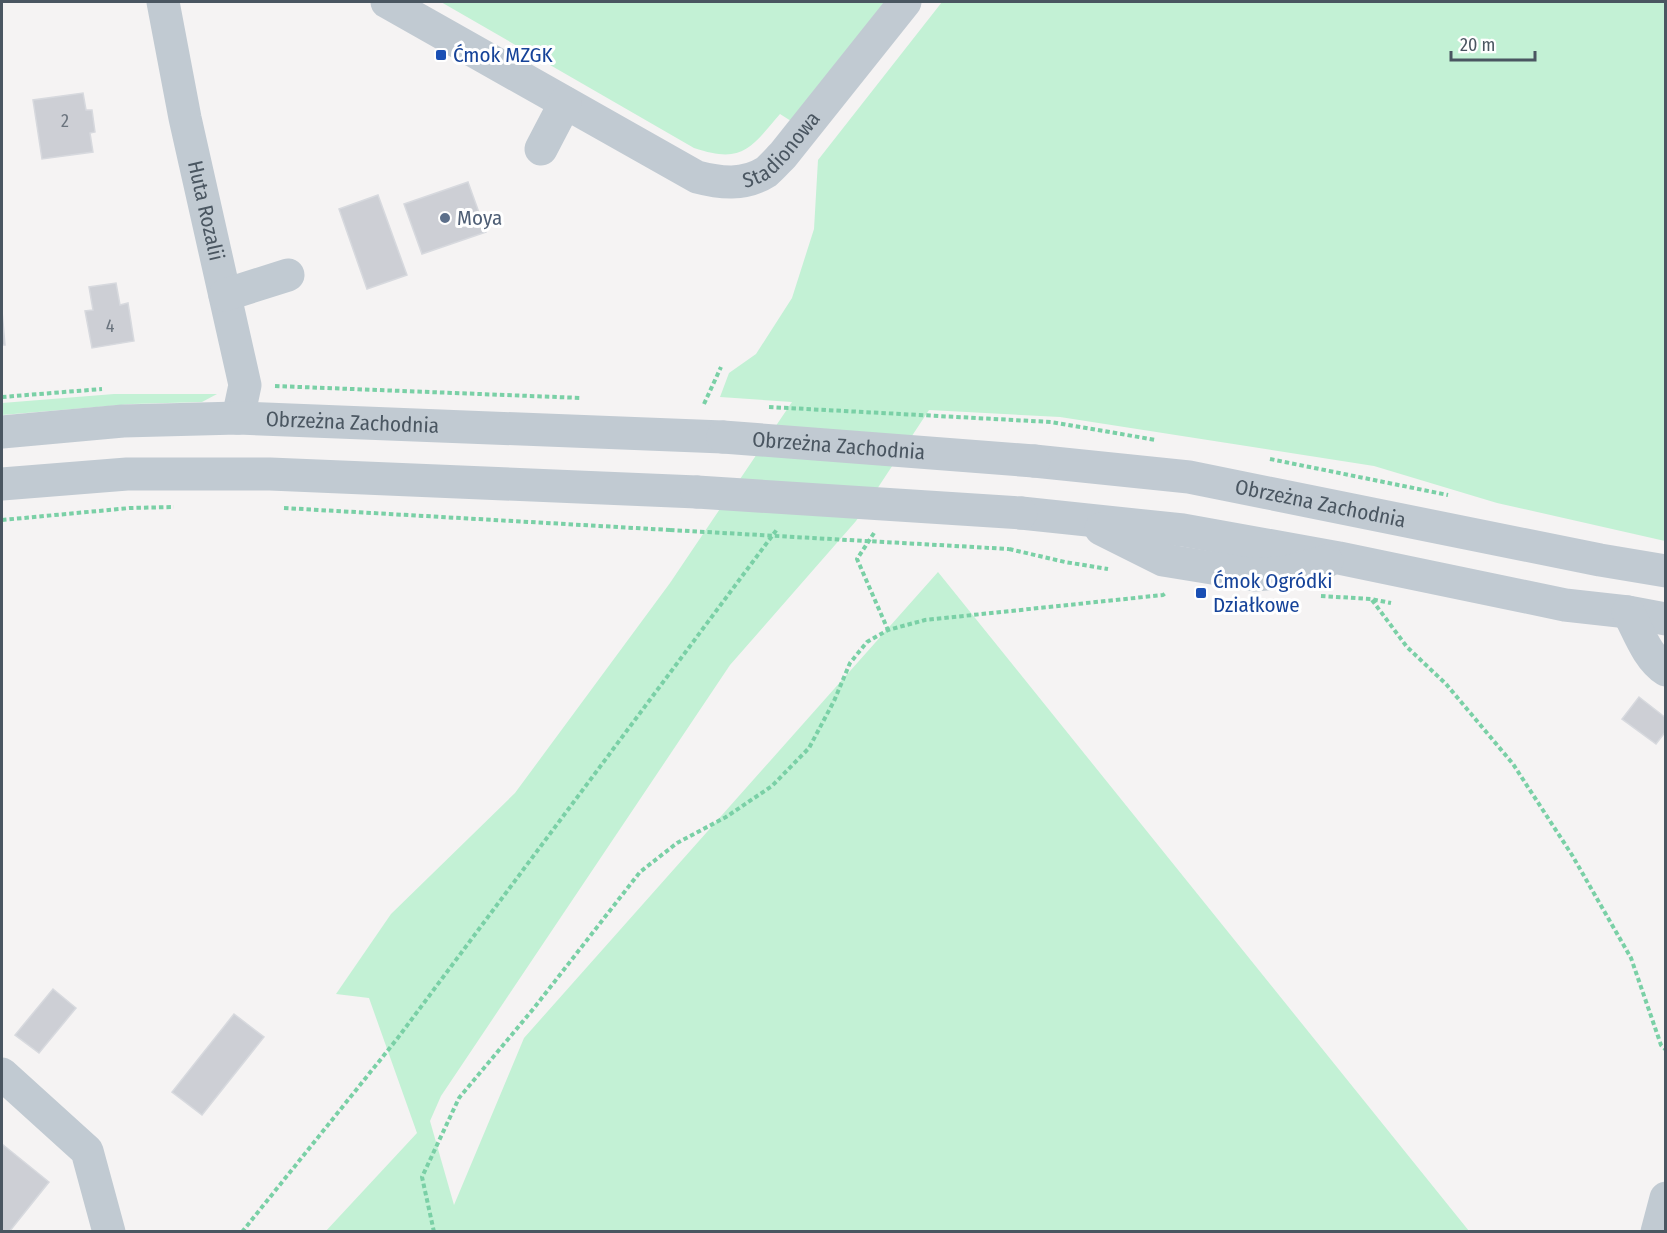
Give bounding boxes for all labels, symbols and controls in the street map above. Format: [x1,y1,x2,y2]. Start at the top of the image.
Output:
scale bar [1451,24,1535,62]
text: 20 m [1460,34,1495,56]
place label: Ćmok MZGK [453,42,554,68]
marker: Ćmok MZGK [434,48,448,62]
street label: Stadionowa [740,106,826,194]
house number: 2 [61,110,69,132]
street label: Huta Rozalii [182,158,230,263]
place label: Moya [457,205,502,231]
marker: Moya [438,211,452,225]
house number: 4 [106,315,115,337]
street label: Obrzeżna Zachodnia [265,406,440,439]
street label: Obrzeżna Zachodnia [751,426,926,466]
street label: Obrzeżna Zachodnia [1233,474,1408,533]
place label: Ćmok Ogródki Działkowe [1213,568,1332,618]
marker: Ćmok Ogródki Działkowe [1194,586,1208,600]

